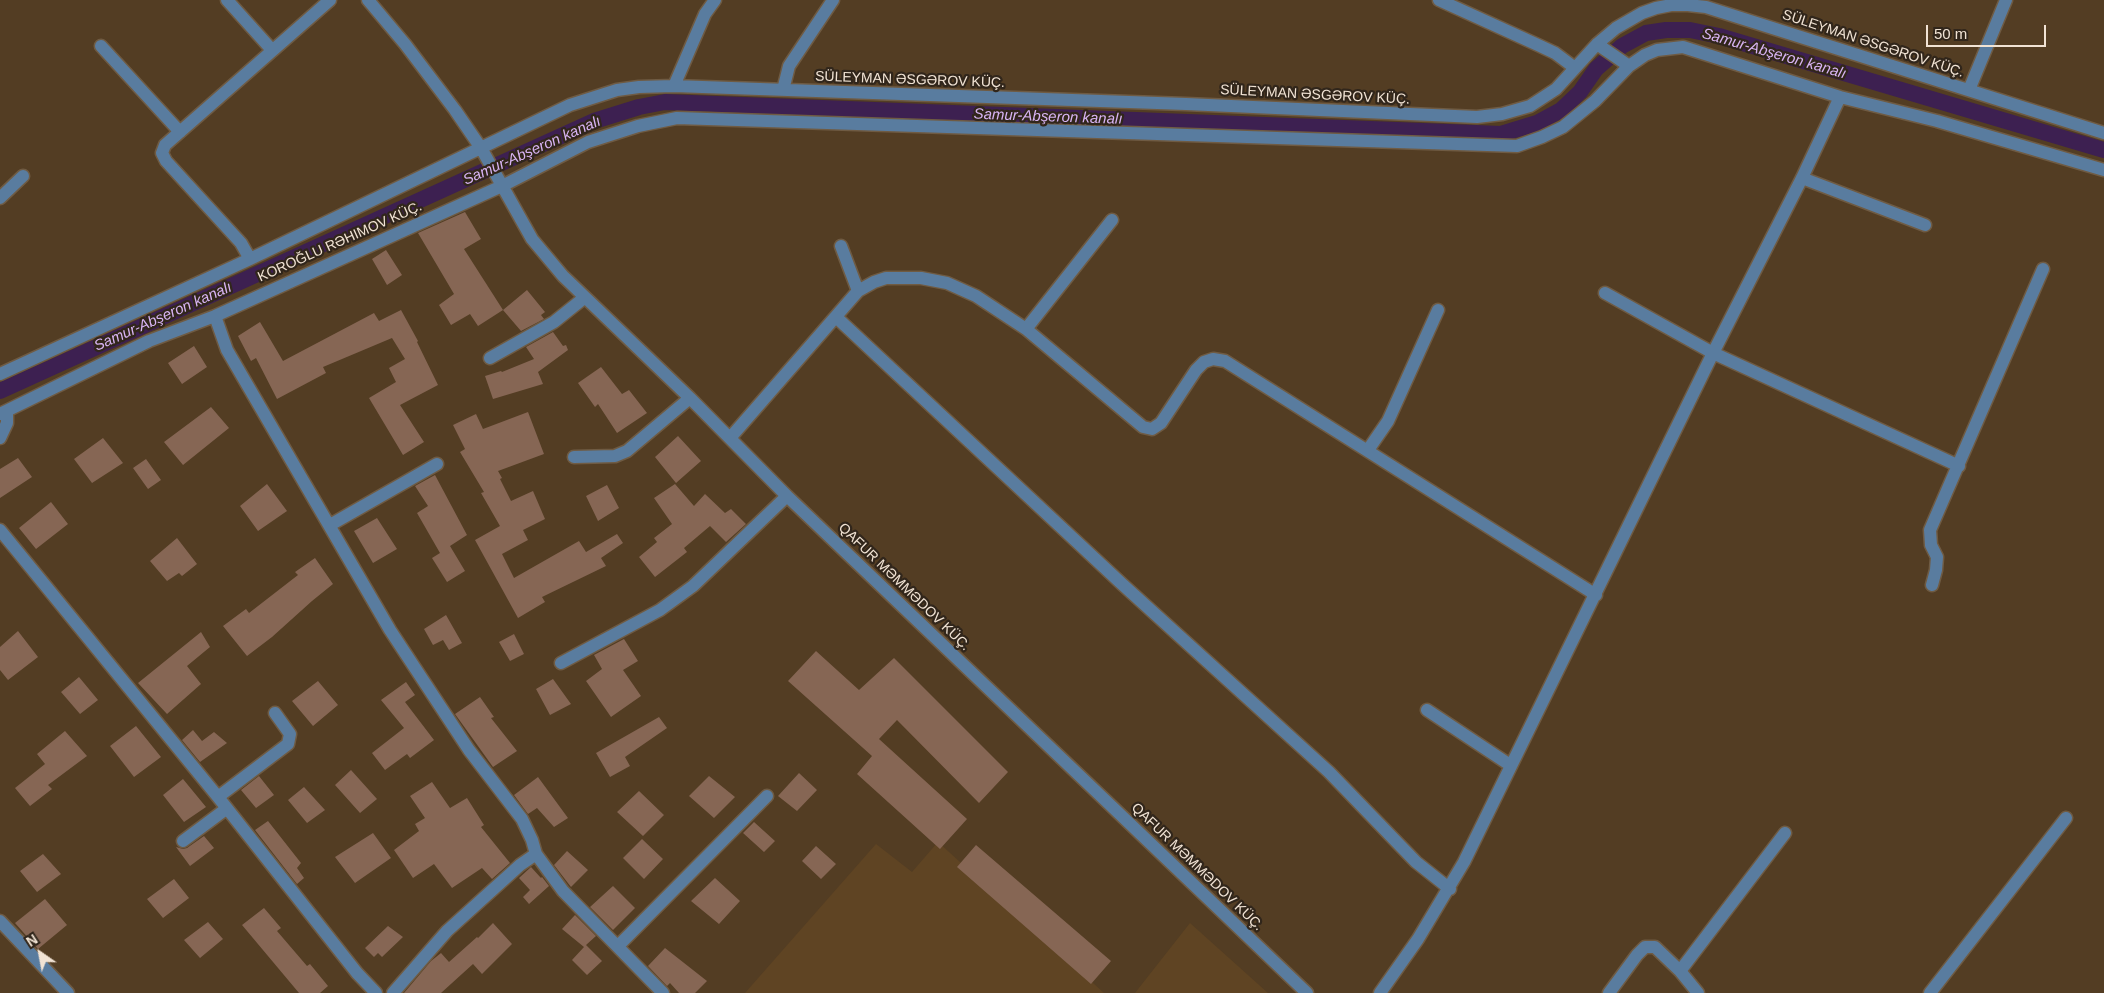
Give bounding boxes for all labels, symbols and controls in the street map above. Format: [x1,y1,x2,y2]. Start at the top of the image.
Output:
street label: SÜLEYMAN ƏSGƏROV KÜÇ. [1780,7,1966,81]
scale bar [1929,15,2049,47]
water label: Samur-Abşeron kanalı [1700,25,1848,83]
text: 50 m [1934,25,1967,42]
street label: SÜLEYMAN ƏSGƏROV KÜÇ. [815,68,1005,92]
street label: SÜLEYMAN ƏSGƏROV KÜÇ. [1220,82,1410,108]
water label: Samur-Abşeron kanalı [973,105,1123,129]
water label: Samur-Abşeron kanalı [460,112,604,190]
street label: KOROĞLU RƏHIMOV KÜÇ. [255,198,425,286]
water label: Samur-Abşeron kanalı [91,278,235,356]
street label: QAFUR MƏMMƏDOV KÜÇ. [835,520,973,654]
street label: QAFUR MƏMMƏDOV KÜÇ. [1128,800,1266,934]
north arrow [15,928,65,978]
text: N [23,931,40,950]

